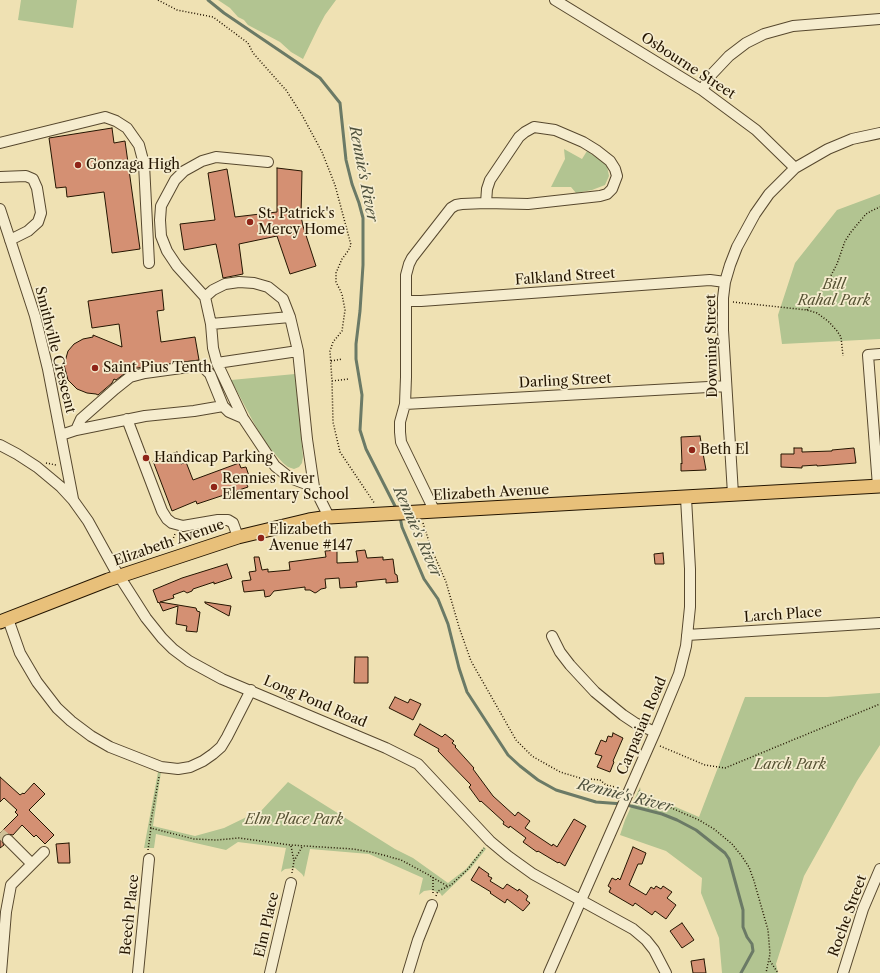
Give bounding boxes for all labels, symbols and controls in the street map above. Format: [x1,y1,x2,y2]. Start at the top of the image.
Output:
street label: Osbourne Street [638,29,738,103]
water label: Rennie's River [345,124,381,224]
place label: Gonzaga High [86,157,180,173]
marker: Gonzaga High [73,160,83,170]
place label: St. Patrick's Mercy Home [258,206,345,238]
marker: St. Patrick's Mercy Home [245,217,255,227]
street label: Falkland Street [514,265,616,289]
park label: Bill Rahal Park [798,277,870,310]
street label: Smithville Crescent [31,285,79,415]
street label: Downing Street [703,294,721,398]
place label: Saint Pius Tenth [103,360,212,376]
marker: Saint Pius Tenth [90,363,100,373]
street label: Darling Street [518,370,612,392]
place label: Beth El [700,442,749,458]
marker: Beth El [687,445,697,455]
place label: Handicap Parking [154,450,273,466]
marker: Handicap Parking [141,453,151,463]
place label: Rennies River Elementary School [222,471,349,504]
marker: Rennies River Elementary School [209,482,219,492]
street label: Elizabeth Avenue [433,482,549,504]
water label: Rennie's River [389,484,445,580]
street label: Elizabeth Avenue [111,516,227,570]
place label: Elizabeth Avenue #147 [269,522,353,554]
marker: Elizabeth Avenue #147 [256,533,266,543]
street label: Larch Place [743,604,823,626]
street label: Long Pond Road [261,673,369,731]
street label: Carpasian Road [614,674,670,778]
park label: Larch Park [754,757,826,773]
water label: Rennie's River [576,775,674,817]
park label: Elm Place Park [245,812,343,828]
street label: Roche Street [825,873,871,959]
street label: Beech Place [117,874,143,956]
street label: Elm Place [251,891,283,959]

